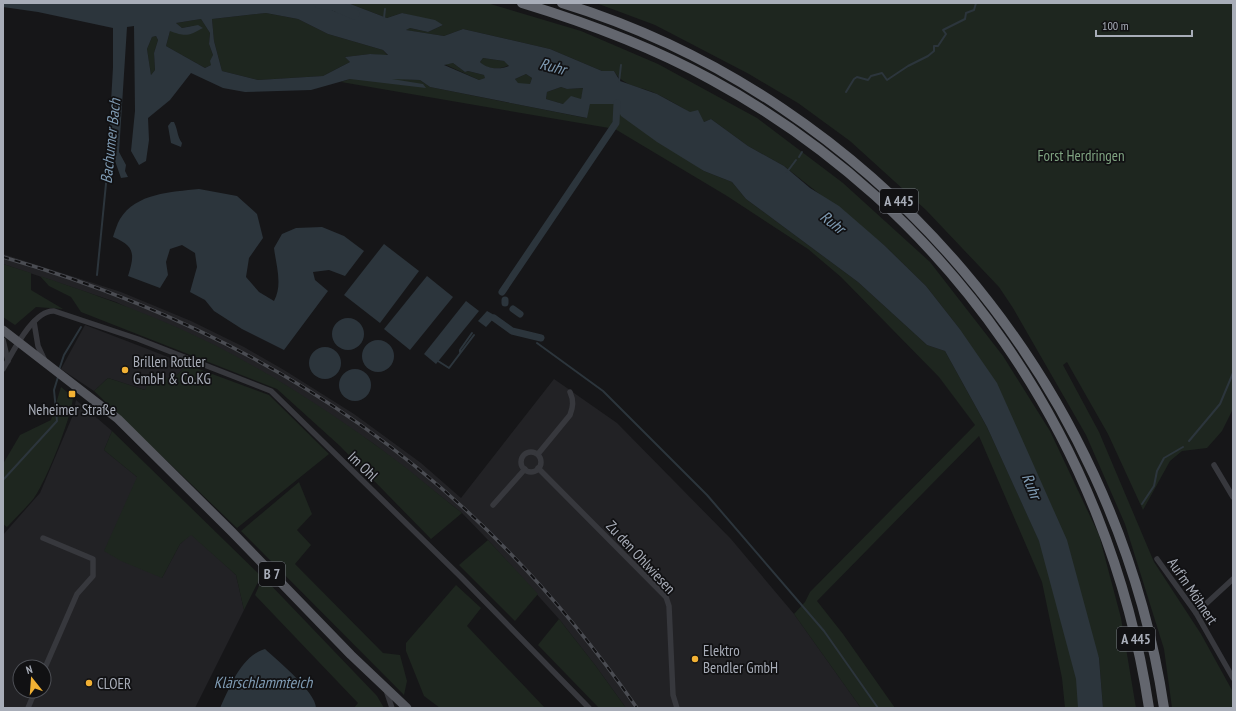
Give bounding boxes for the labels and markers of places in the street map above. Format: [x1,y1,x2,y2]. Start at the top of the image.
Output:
place label: Brillen Rottler GmbH & Co.KG [133,352,211,388]
marker: Brillen Rottler GmbH & Co.KG [120,365,130,375]
marker: Neheimer Straße [67,389,77,399]
place label: Neheimer Straße [28,400,116,419]
place label: Elektro Bendler GmbH [703,641,778,677]
marker: Elektro Bendler GmbH [690,654,700,664]
place label: CLOER [97,674,131,693]
marker: CLOER [84,678,94,688]

